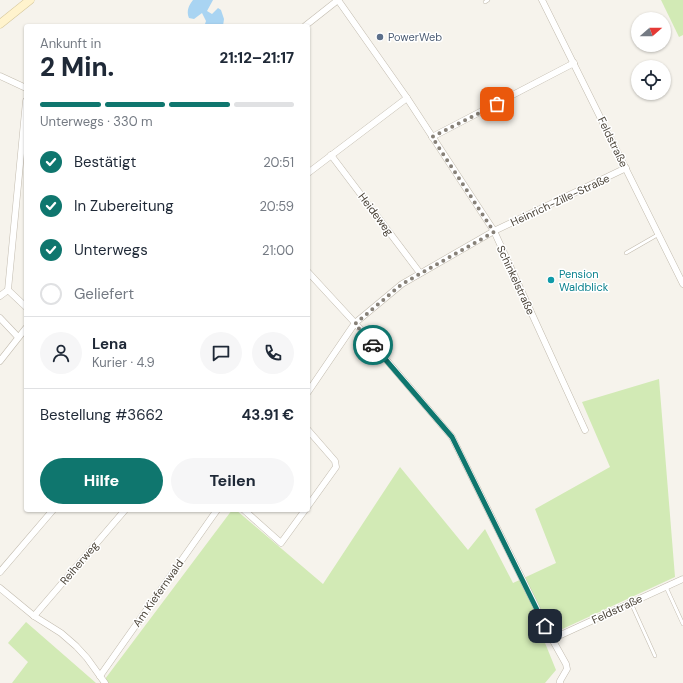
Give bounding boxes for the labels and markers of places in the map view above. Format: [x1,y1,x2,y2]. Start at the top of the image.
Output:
place label: PowerWeb [388,30,442,44]
marker: PowerWeb [375,32,385,42]
pin [480,87,514,121]
place label: Pension Waldblick [559,267,609,294]
marker: Pension Waldblick [546,275,556,285]
pin [528,609,562,643]

